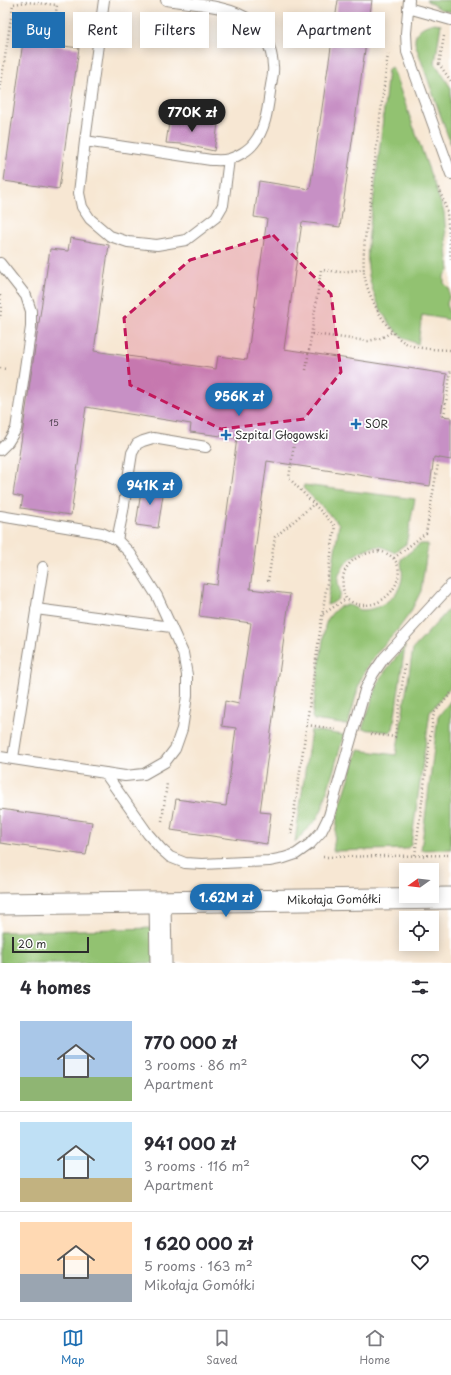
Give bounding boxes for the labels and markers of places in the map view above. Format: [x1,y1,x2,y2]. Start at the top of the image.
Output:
pin: 770K zł [155,99,229,133]
pin: 956K zł [202,383,276,417]
place label: SOR [365,415,388,432]
marker: SOR [350,418,362,430]
place label: Szpital Głogowski [235,426,328,443]
marker: Szpital Głogowski [220,429,232,441]
pin: 941K zł [113,472,187,506]
pin: 1.62M zł [185,884,267,918]

